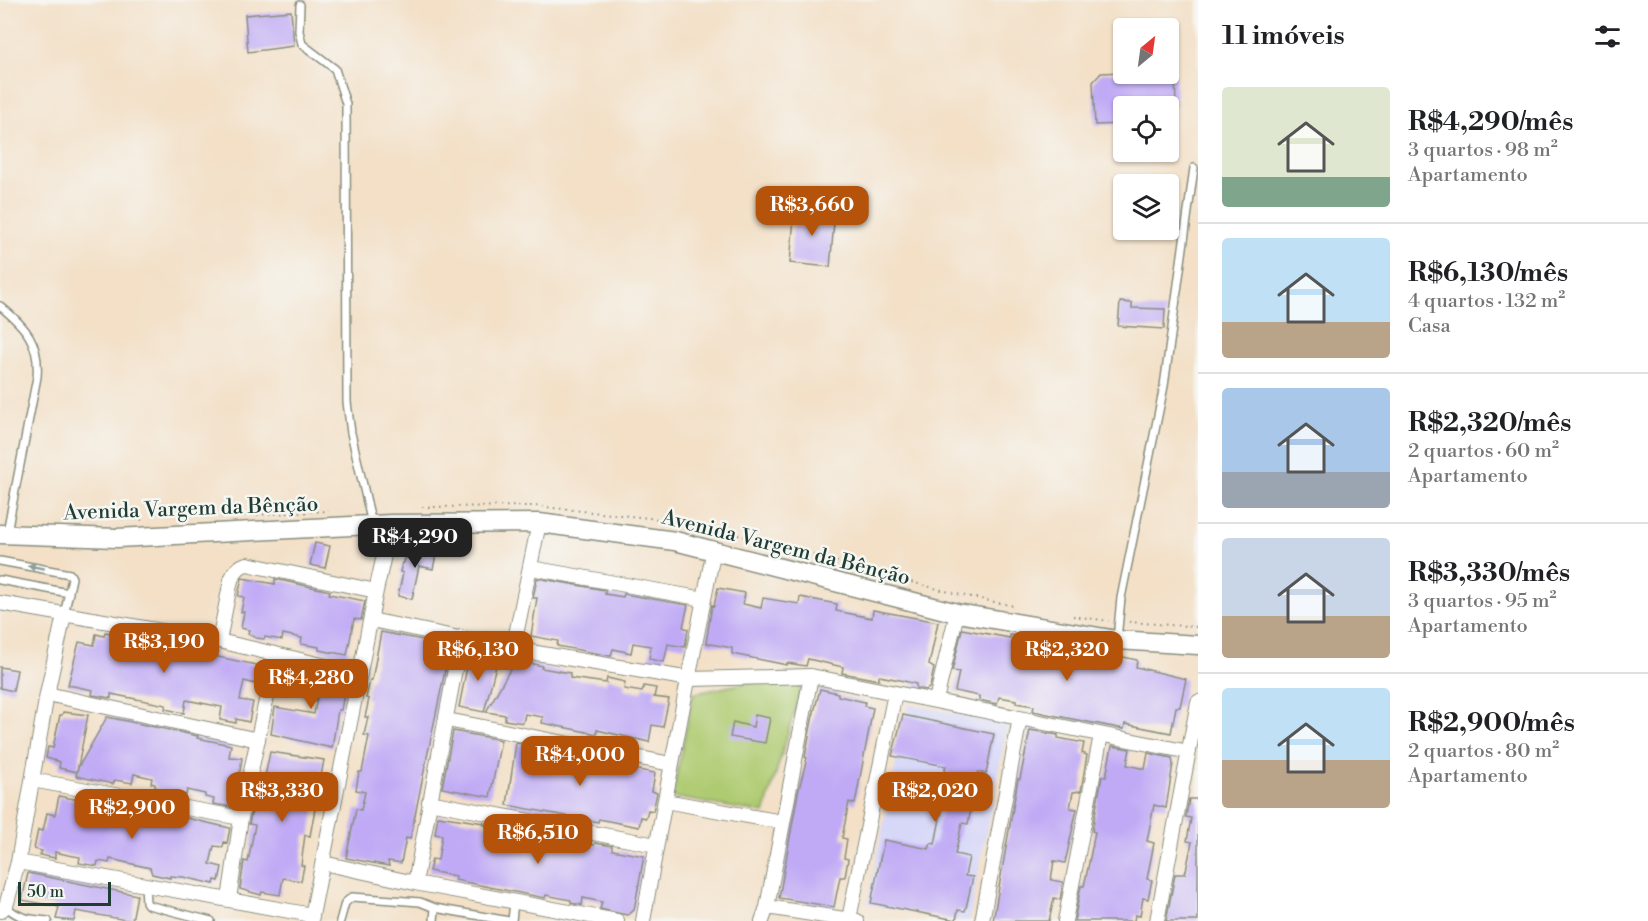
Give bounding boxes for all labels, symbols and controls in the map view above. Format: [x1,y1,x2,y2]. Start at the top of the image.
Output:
north arrow [1113,18,1179,84]
map controls [1113,18,1179,240]
text: 11 imóveis [1222,20,1345,52]
icon: filters [1591,20,1624,53]
button: locate [1113,96,1179,162]
text: R$4,290/mês [1408,106,1573,138]
icon: home [1270,111,1342,183]
text: 3 quartos · 98 m² [1408,138,1558,163]
text: Apartamento [1408,163,1528,188]
button: layers [1113,174,1179,240]
pin: R$3,660 [757,186,867,237]
text: R$3,660 [770,193,854,218]
text: R$6,130/mês [1408,257,1568,289]
icon: home [1270,262,1342,334]
text: 4 quartos · 132 m² [1408,289,1565,314]
text: Casa [1408,314,1451,339]
text: R$2,320/mês [1408,407,1571,439]
icon: home [1270,412,1342,484]
text: 2 quartos · 60 m² [1408,439,1559,464]
text: Apartamento [1408,464,1528,489]
street label: Avenida Vargem da Bênção [62,492,319,526]
street label: Avenida Vargem da Bênção [658,504,913,591]
pin: R$4,290 [360,518,470,569]
text: R$4,290 [372,525,458,550]
text: R$3,330/mês [1408,557,1570,589]
one-way arrow [26,562,45,571]
icon: home [1270,562,1342,634]
text: 3 quartos · 95 m² [1408,589,1556,614]
text: Apartamento [1408,614,1528,639]
pin: R$3,190 [109,623,219,674]
text: R$3,190 [123,630,205,655]
pin: R$6,130 [423,631,533,682]
pin: R$2,320 [1012,631,1122,682]
text: R$6,130 [437,638,519,663]
text: R$2,320 [1025,638,1109,663]
pin: R$4,280 [256,659,366,710]
text: R$4,280 [268,666,354,691]
text: R$2,900/mês [1408,707,1575,739]
icon: home [1270,712,1342,784]
pin: R$4,000 [525,736,635,787]
text: 2 quartos · 80 m² [1408,739,1559,764]
text: R$4,000 [535,743,625,768]
text: Apartamento [1408,764,1528,789]
pin: R$3,330 [227,772,337,823]
pin: R$2,020 [880,772,990,823]
text: R$3,330 [240,779,324,804]
text: R$2,020 [892,779,978,804]
pin: R$2,900 [77,789,187,840]
text: R$2,900 [88,796,176,821]
pin: R$6,510 [483,814,593,865]
text: R$6,510 [497,821,579,846]
scale bar [18,879,111,906]
text: 50 m [27,882,64,902]

